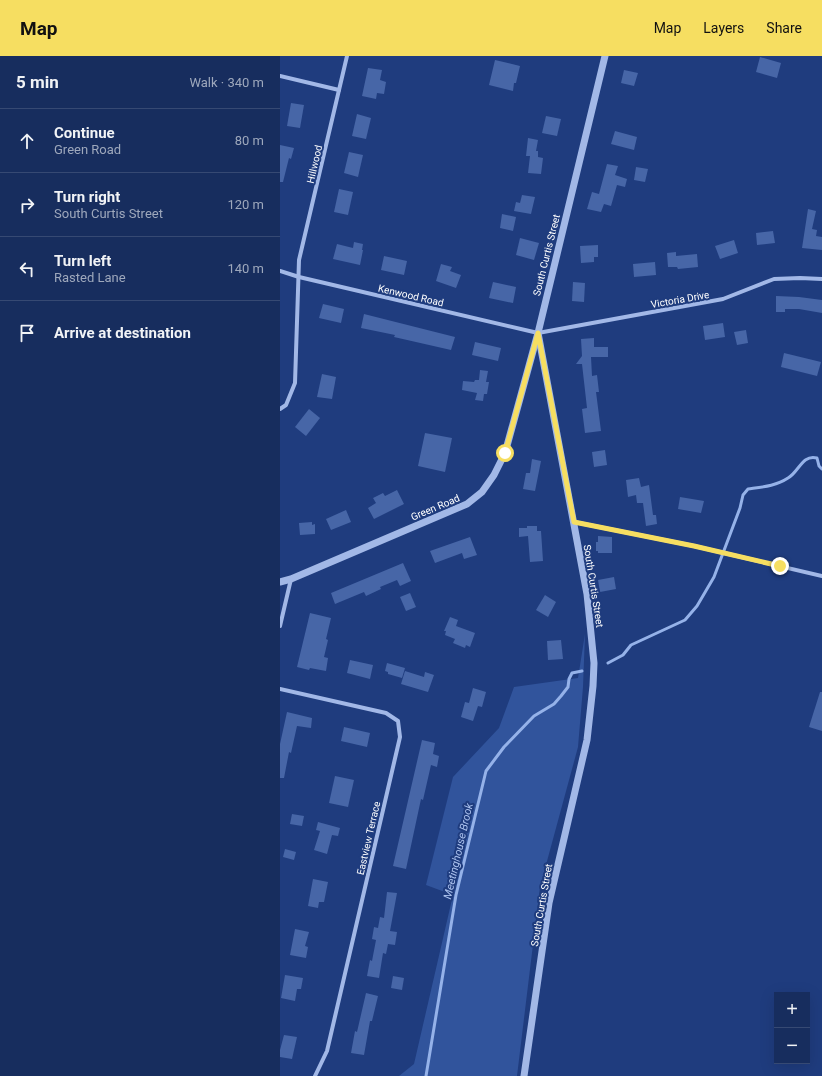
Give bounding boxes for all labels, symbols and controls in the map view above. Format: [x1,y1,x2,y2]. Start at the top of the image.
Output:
text: Map [20,17,58,40]
text: Map [654,20,681,36]
text: Layers [703,20,744,36]
text: Share [766,20,802,36]
text: 5 min [16,72,59,92]
text: Walk · 340 m [189,75,264,90]
text: Continue [54,124,115,142]
icon: ahead [16,130,38,152]
text: 80 m [235,133,264,148]
text: Green Road [54,142,121,157]
street label: Hillwood [305,144,324,184]
text: Turn right [54,188,120,206]
icon: right [16,194,38,216]
text: 120 m [227,197,264,212]
text: South Curtis Street [54,206,163,221]
street label: South Curtis Street [531,213,562,297]
text: Turn left [54,252,111,270]
icon: left [16,258,38,280]
text: 140 m [227,261,264,276]
text: Rasted Lane [54,270,126,285]
street label: Kenwood Road [377,283,445,308]
street label: Victoria Drive [650,289,710,310]
icon: arrive [16,322,38,344]
text: Arrive at destination [54,324,191,342]
route start [496,444,514,462]
street label: Green Road [409,492,461,523]
street label: South Curtis Street [582,544,605,628]
route end [771,557,789,575]
street label: Eastview Terrace [355,800,382,876]
water label: Meetinghouse Brook [441,801,476,900]
street label: South Curtis Street [529,863,554,947]
map controls [774,992,810,1064]
button: + [774,992,810,1028]
button: − [774,1028,810,1064]

